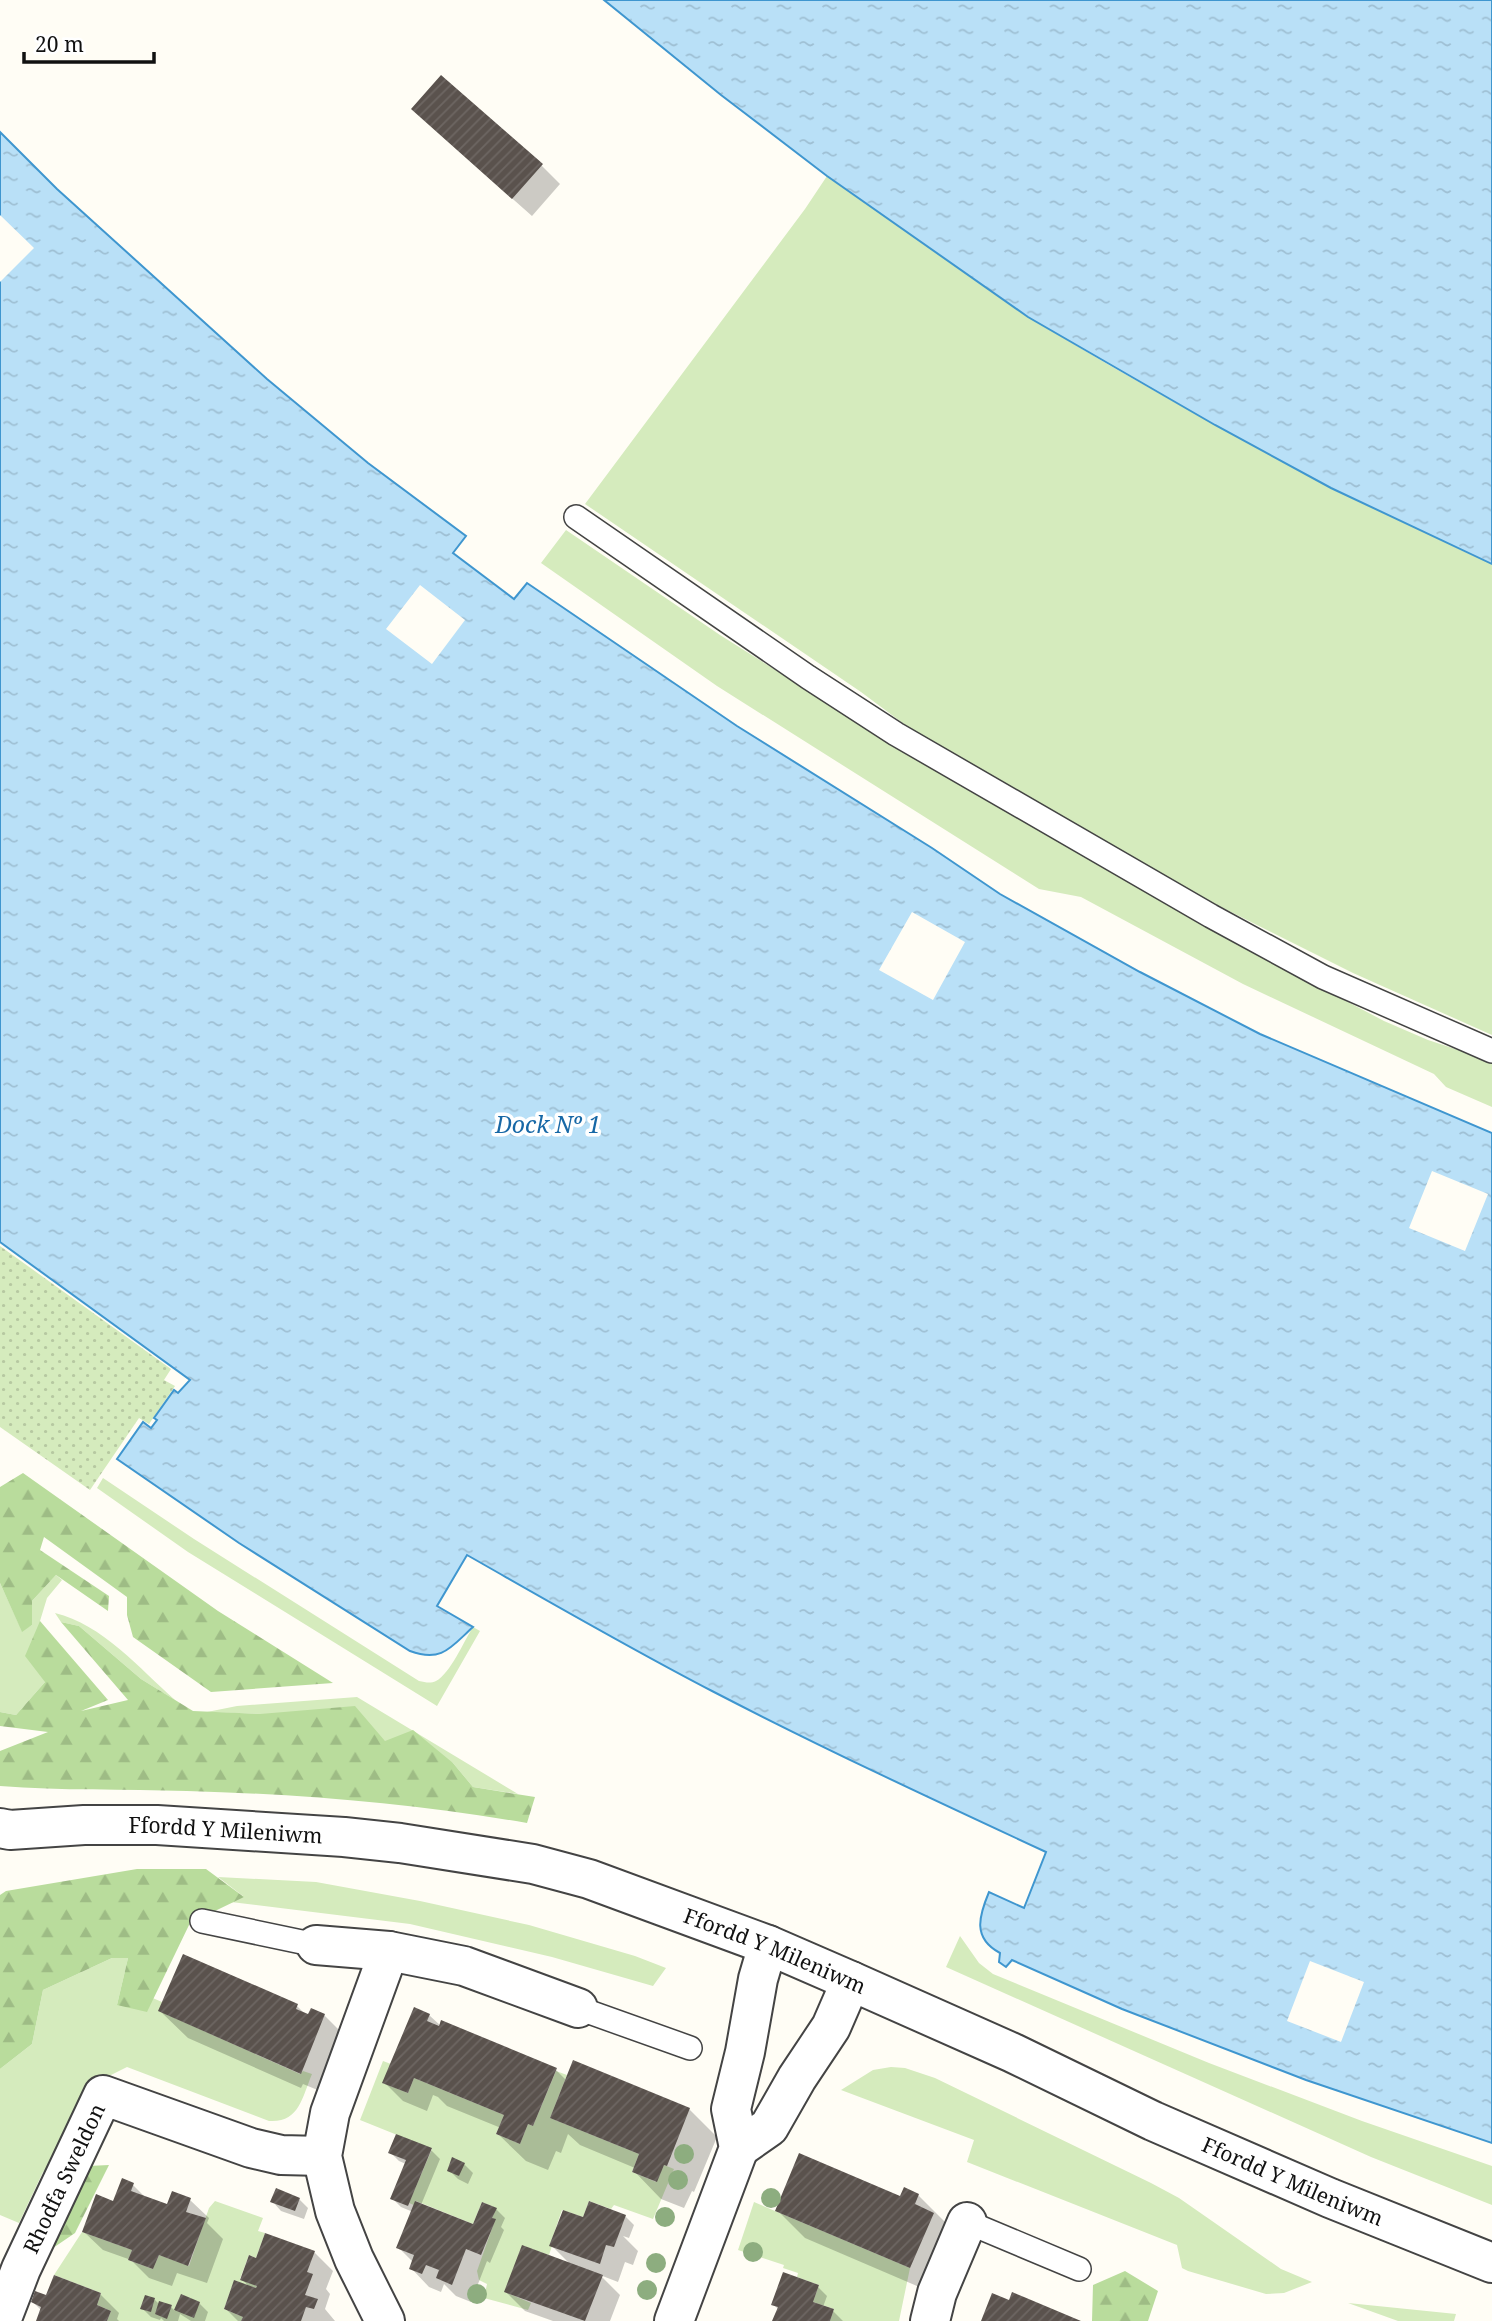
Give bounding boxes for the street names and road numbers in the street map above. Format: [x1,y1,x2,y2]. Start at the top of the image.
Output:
street label: Ffordd Y Mileniwm [128,1811,324,1850]
street label: Ffordd Y Mileniwm [680,1901,871,2000]
street label: Rhodfa Sweldon [16,2099,111,2258]
street label: Ffordd Y Mileniwm [1198,2130,1388,2232]

